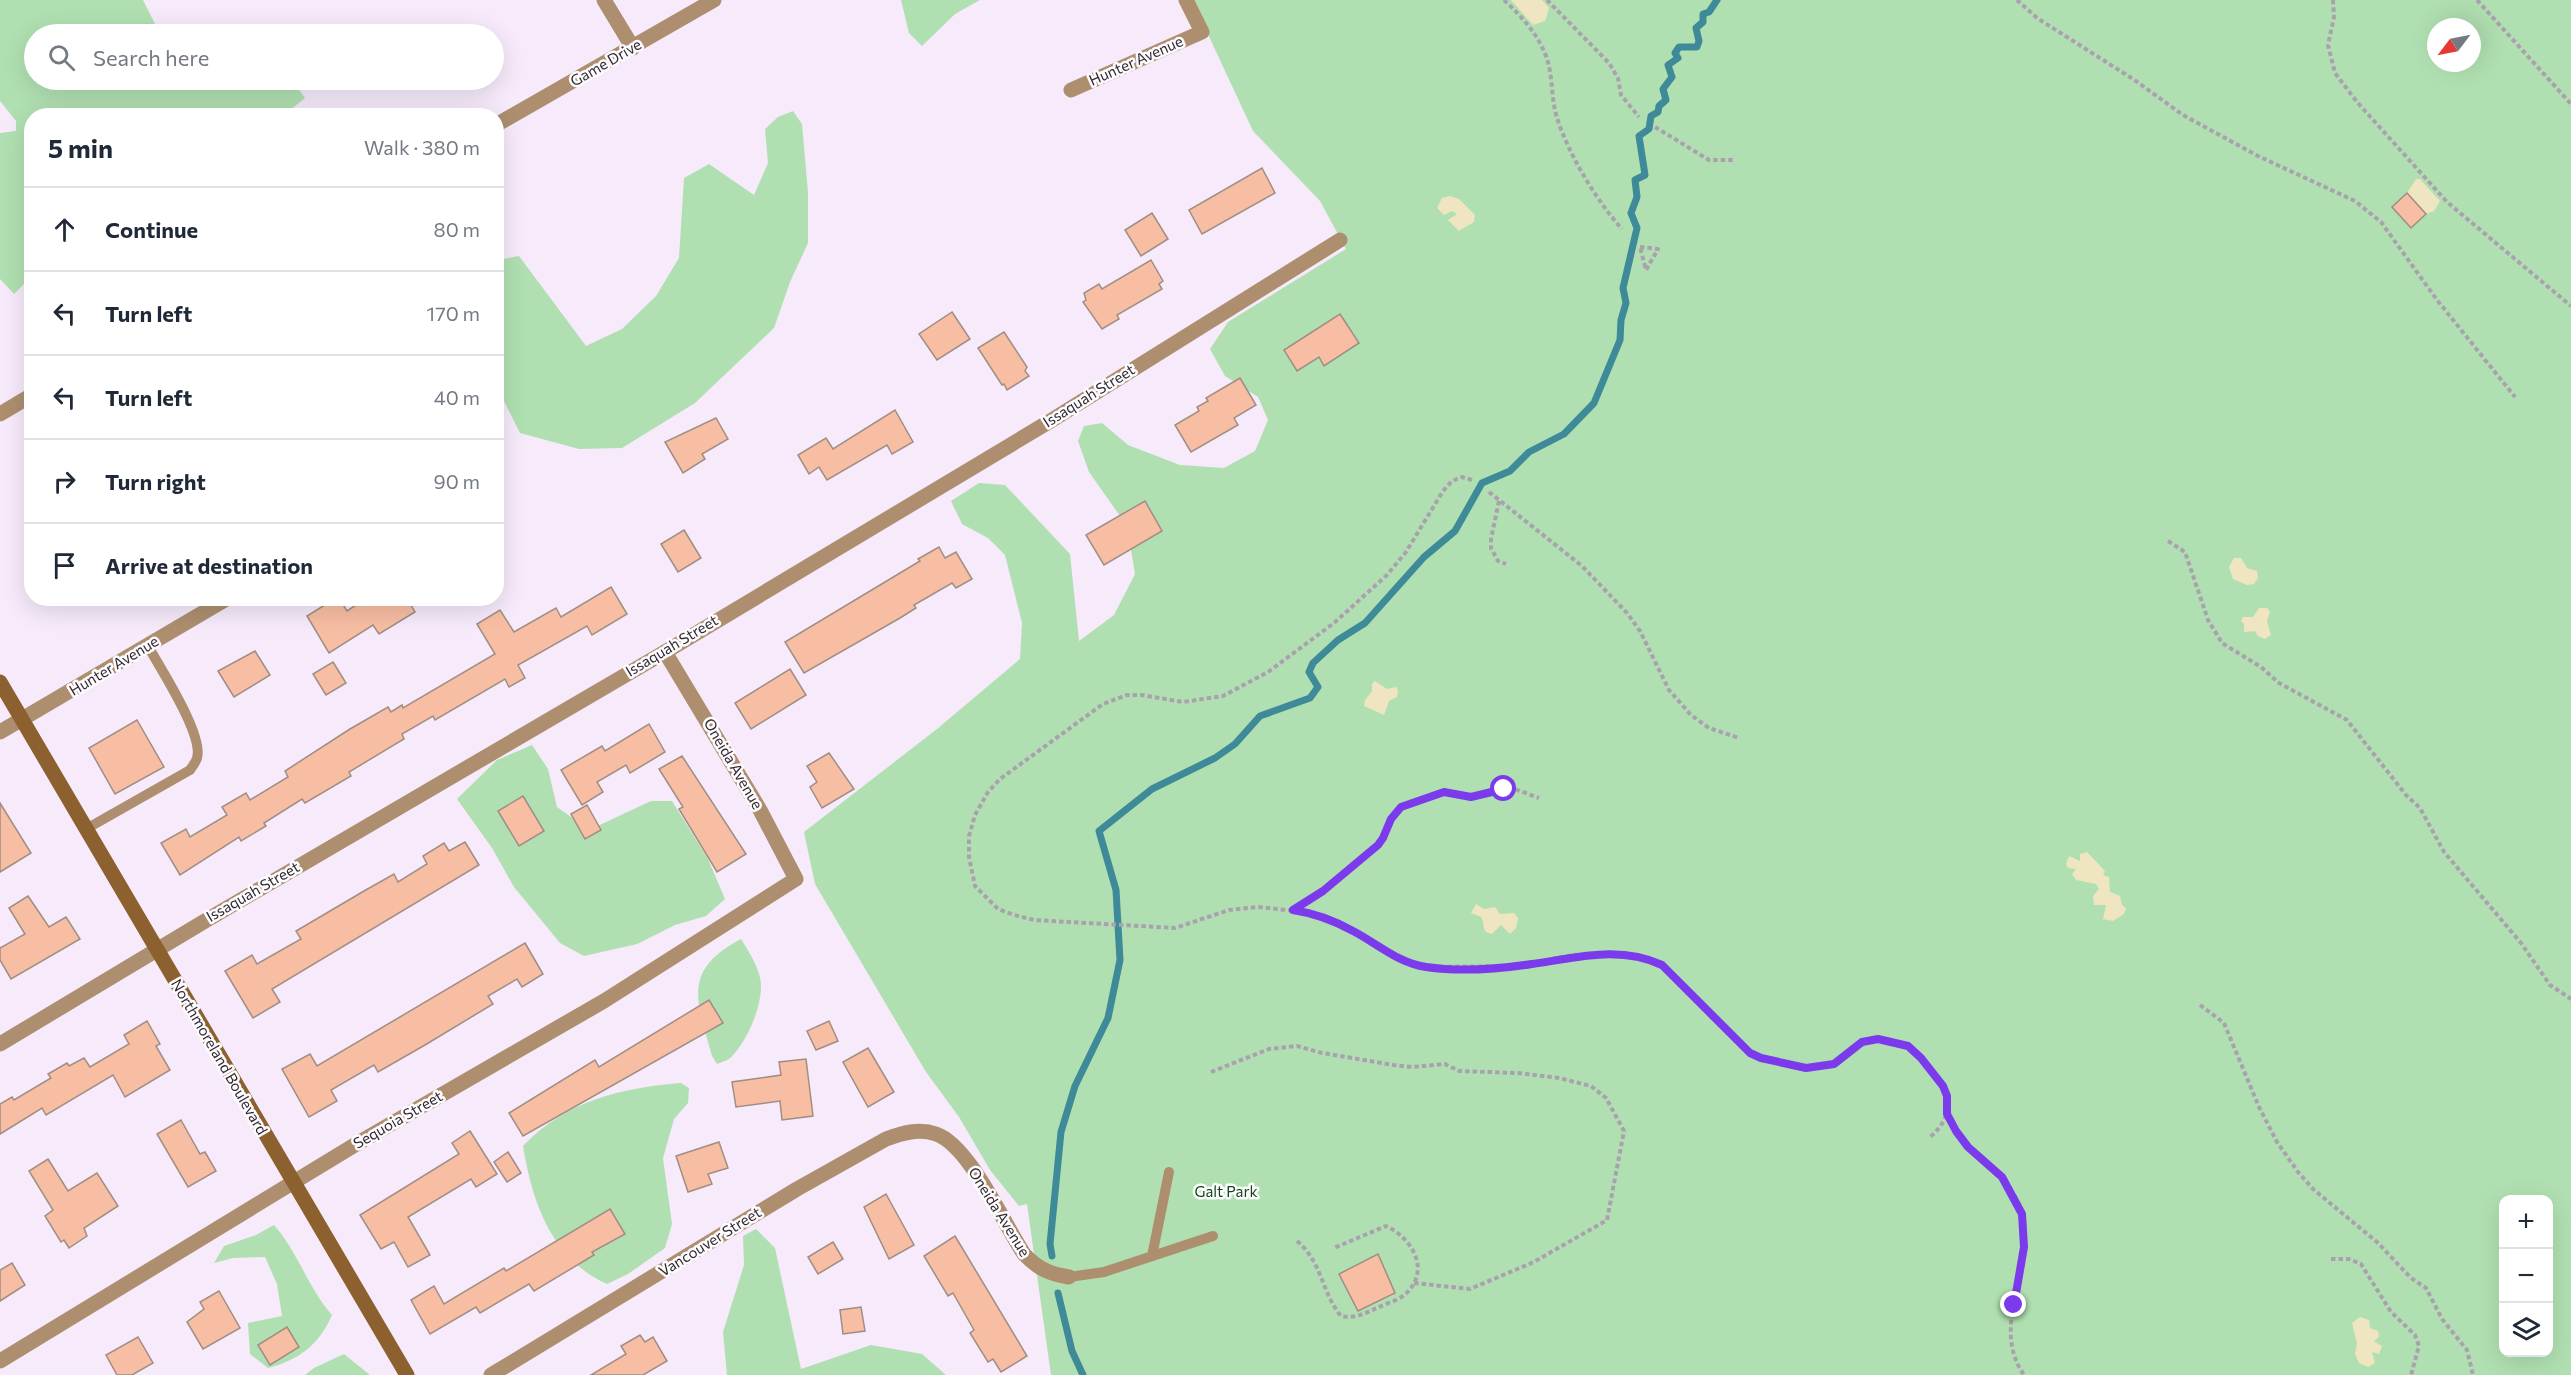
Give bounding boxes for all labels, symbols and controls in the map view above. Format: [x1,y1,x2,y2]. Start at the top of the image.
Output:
north arrow [2427,18,2481,72]
search box [24,24,504,90]
street label: Hunter Avenue [1086,31,1185,89]
street label: Game Drive [567,35,644,90]
icon: search [45,41,78,74]
text: Search here [93,44,209,71]
text: 5 min [48,132,113,163]
text: Walk · 380 m [364,135,480,159]
icon: ahead [48,213,81,246]
text: Continue [105,216,198,243]
text: 80 m [434,217,480,241]
icon: left [48,297,81,330]
text: Turn left [105,300,192,327]
text: 170 m [427,301,480,325]
street label: Issaquah Street [1039,360,1138,430]
icon: left [48,381,81,414]
text: Turn left [105,384,192,411]
text: 40 m [434,385,480,409]
icon: right [48,465,81,498]
text: Turn right [105,468,206,495]
text: 90 m [434,469,480,493]
icon: arrive [48,549,81,582]
text: Arrive at destination [105,552,313,579]
street label: Issaquah Street [622,611,721,680]
street label: Hunter Avenue [66,631,161,699]
street label: Oneida Avenue [701,715,767,812]
route start [1490,775,1516,801]
street label: Issaquah Street [203,857,302,925]
street label: Northmoreland Boulevard [168,975,272,1138]
street label: Sequoia Street [350,1086,445,1152]
street label: Oneida Avenue [965,1163,1035,1260]
park label: Galt Park [1194,1182,1258,1200]
map controls [2499,1195,2553,1357]
button: + [2499,1195,2553,1249]
street label: Vancouver Street [655,1202,764,1280]
button: − [2499,1249,2553,1303]
route end [2000,1291,2026,1317]
button: layers [2499,1303,2553,1357]

